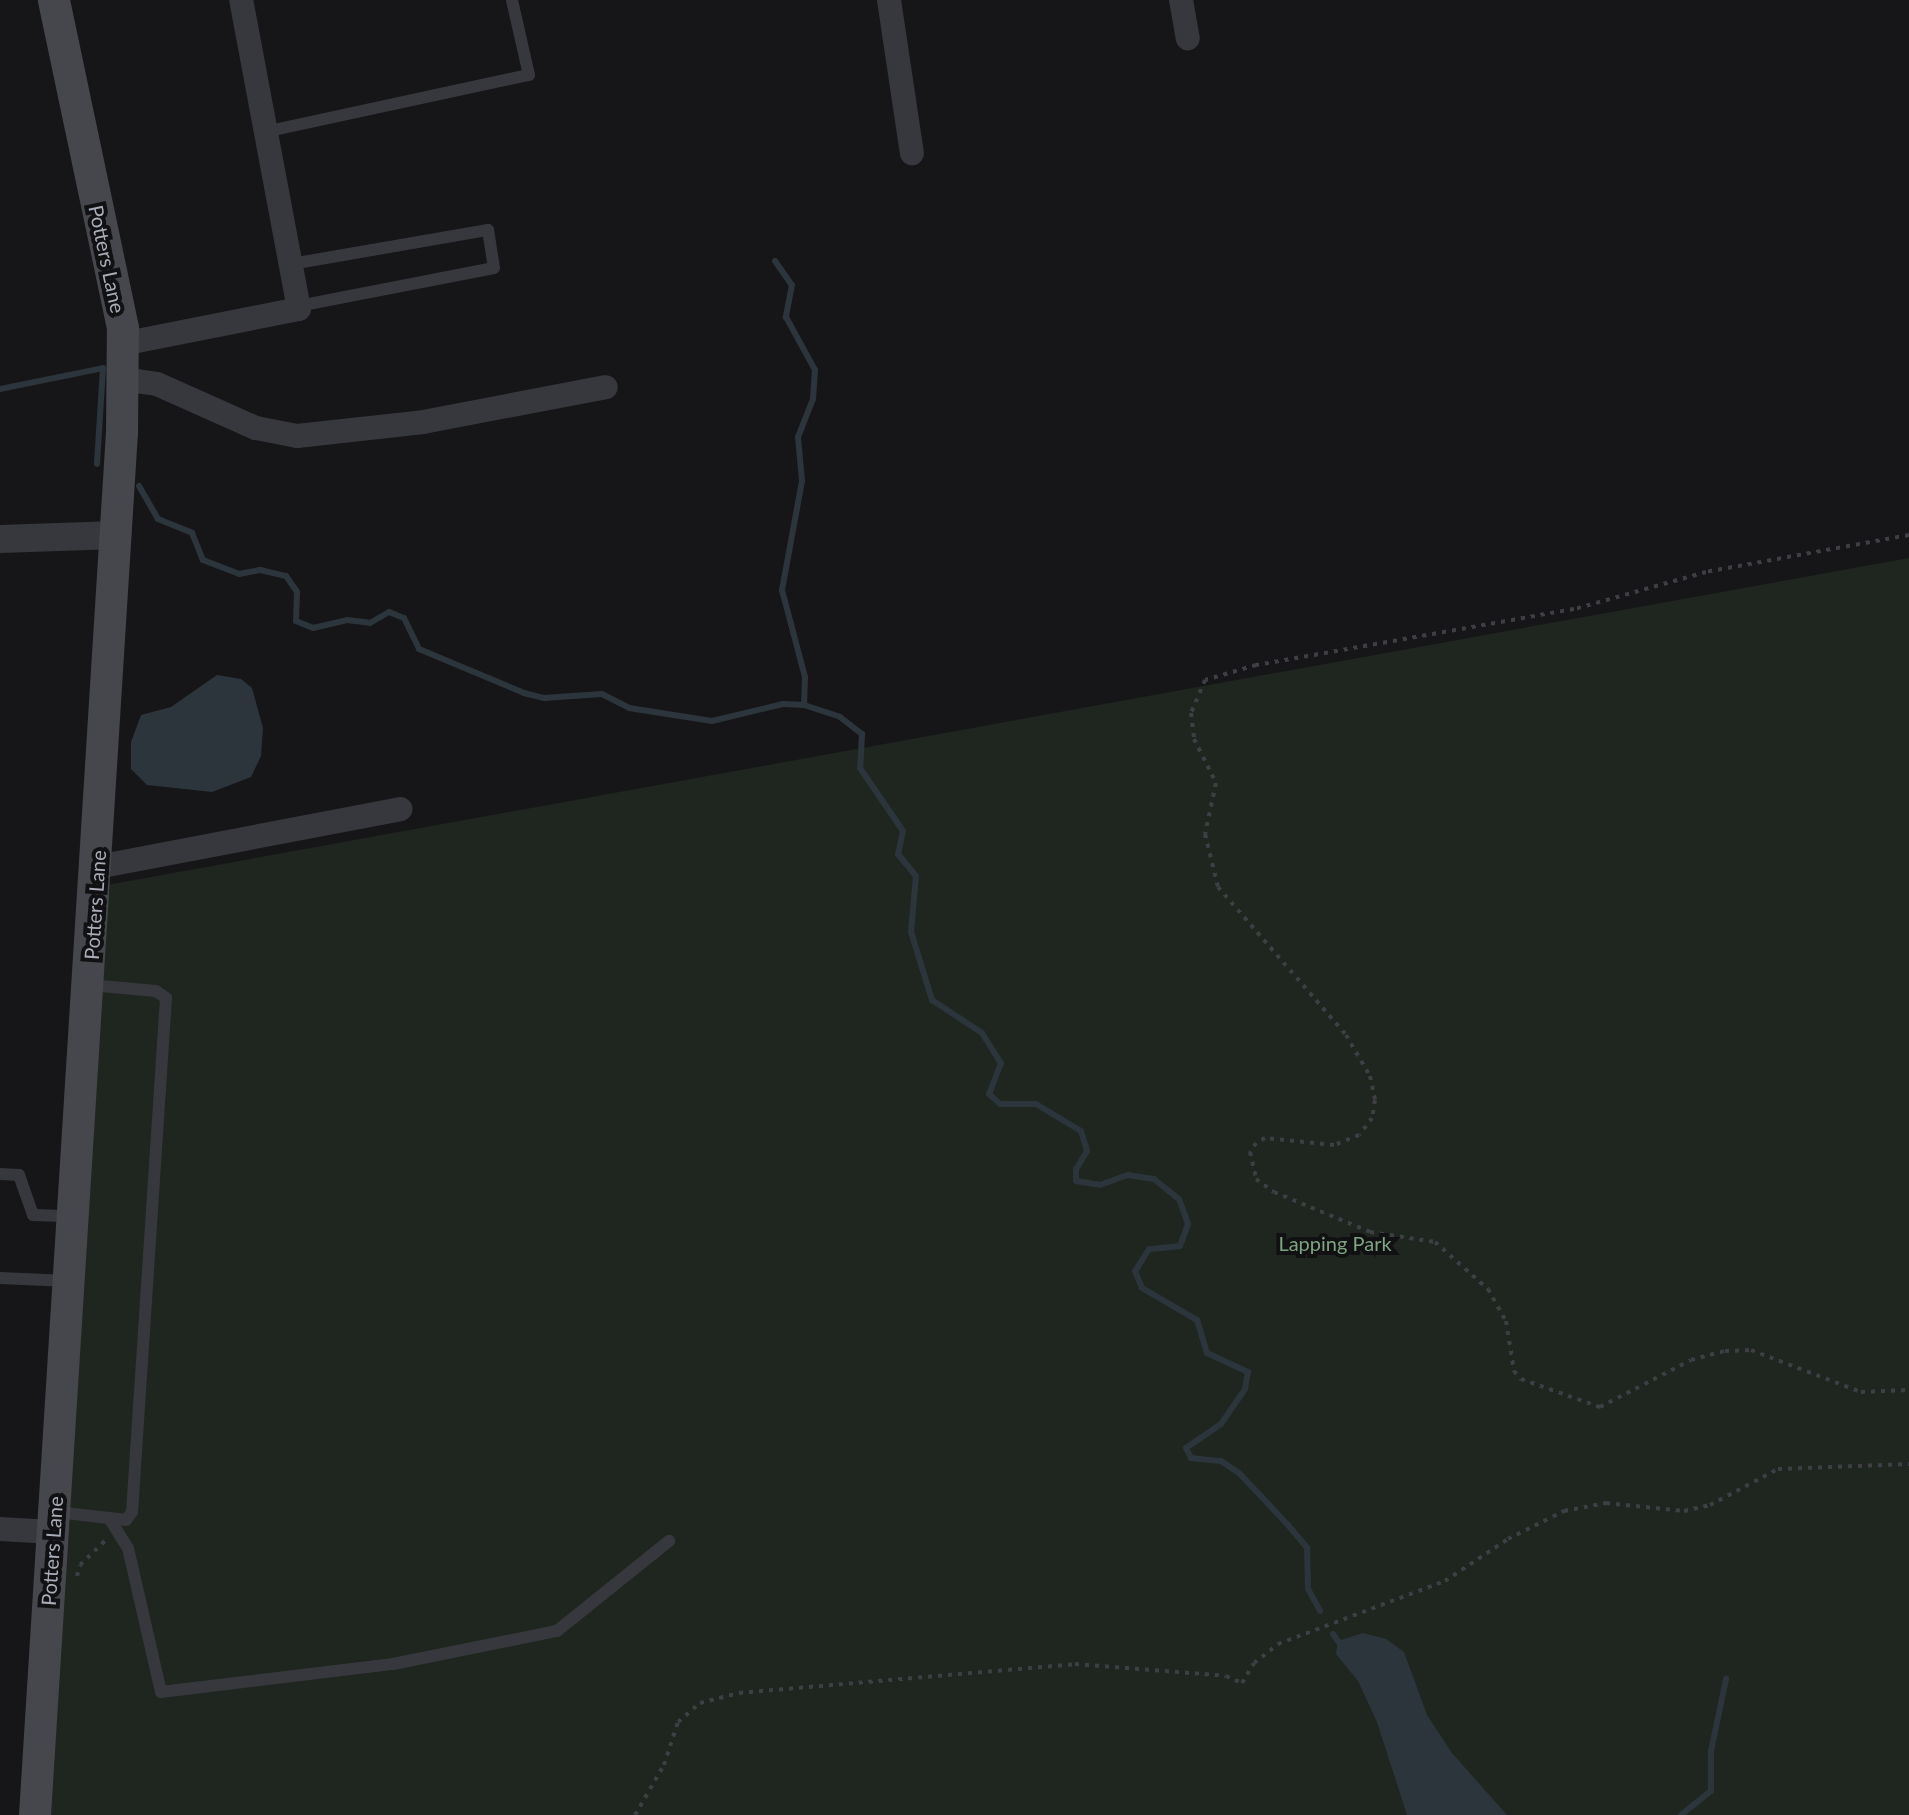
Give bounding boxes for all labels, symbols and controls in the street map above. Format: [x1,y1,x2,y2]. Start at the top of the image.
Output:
street label: Potters Lane [84,203,130,315]
street label: Potters Lane [79,849,111,961]
park label: Lapping Park [1278,1231,1392,1255]
street label: Potters Lane [36,1495,68,1607]

